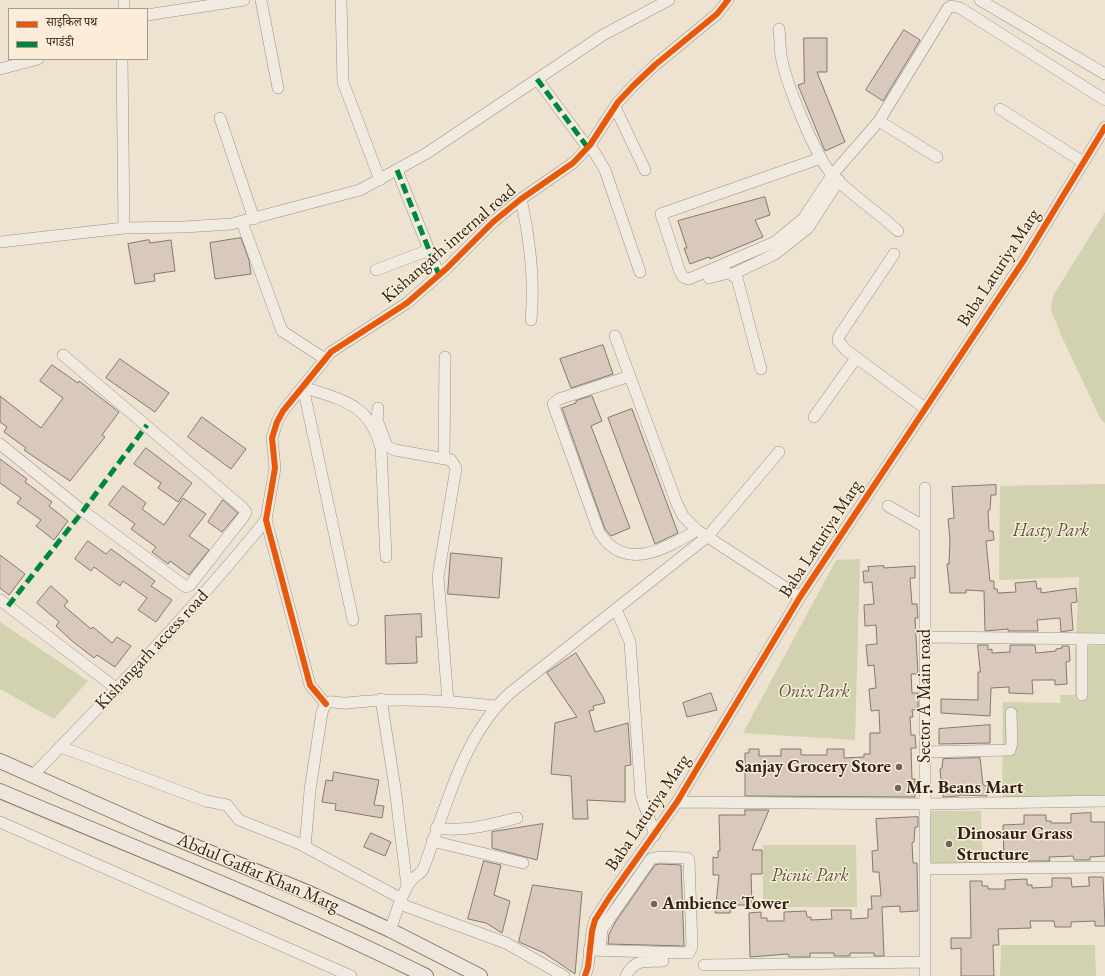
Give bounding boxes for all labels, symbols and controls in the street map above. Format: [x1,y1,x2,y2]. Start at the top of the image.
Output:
legend [8,8,148,60]
text: साइकिल पथ [46,14,97,30]
text: पगडंडी [46,34,74,50]
street label: Kishangarh internal road [378,180,520,308]
street label: Baba Laturiya Marg [953,205,1045,331]
street label: Baba Laturiya Marg [775,476,867,602]
park label: Hasty Park [1013,520,1089,542]
street label: Kishangarh access road [91,585,213,715]
street label: Sector A Main road [914,629,936,763]
park label: Onix Park [778,681,850,703]
street label: Baba Laturiya Marg [601,751,695,875]
place label: Sanjay Grocery Store [735,756,891,778]
marker: Sanjay Grocery Store [894,762,904,772]
place label: Mr. Beans Mart [906,777,1023,799]
marker: Mr. Beans Mart [893,783,903,793]
place label: Dinosaur Grass Structure [957,823,1072,866]
street label: Abdul Gaffar Khan Marg [174,829,342,917]
marker: Dinosaur Grass Structure [944,839,954,849]
park label: Picnic Park [771,865,849,887]
place label: Ambience Tower [662,893,789,915]
marker: Ambience Tower [649,899,659,909]

